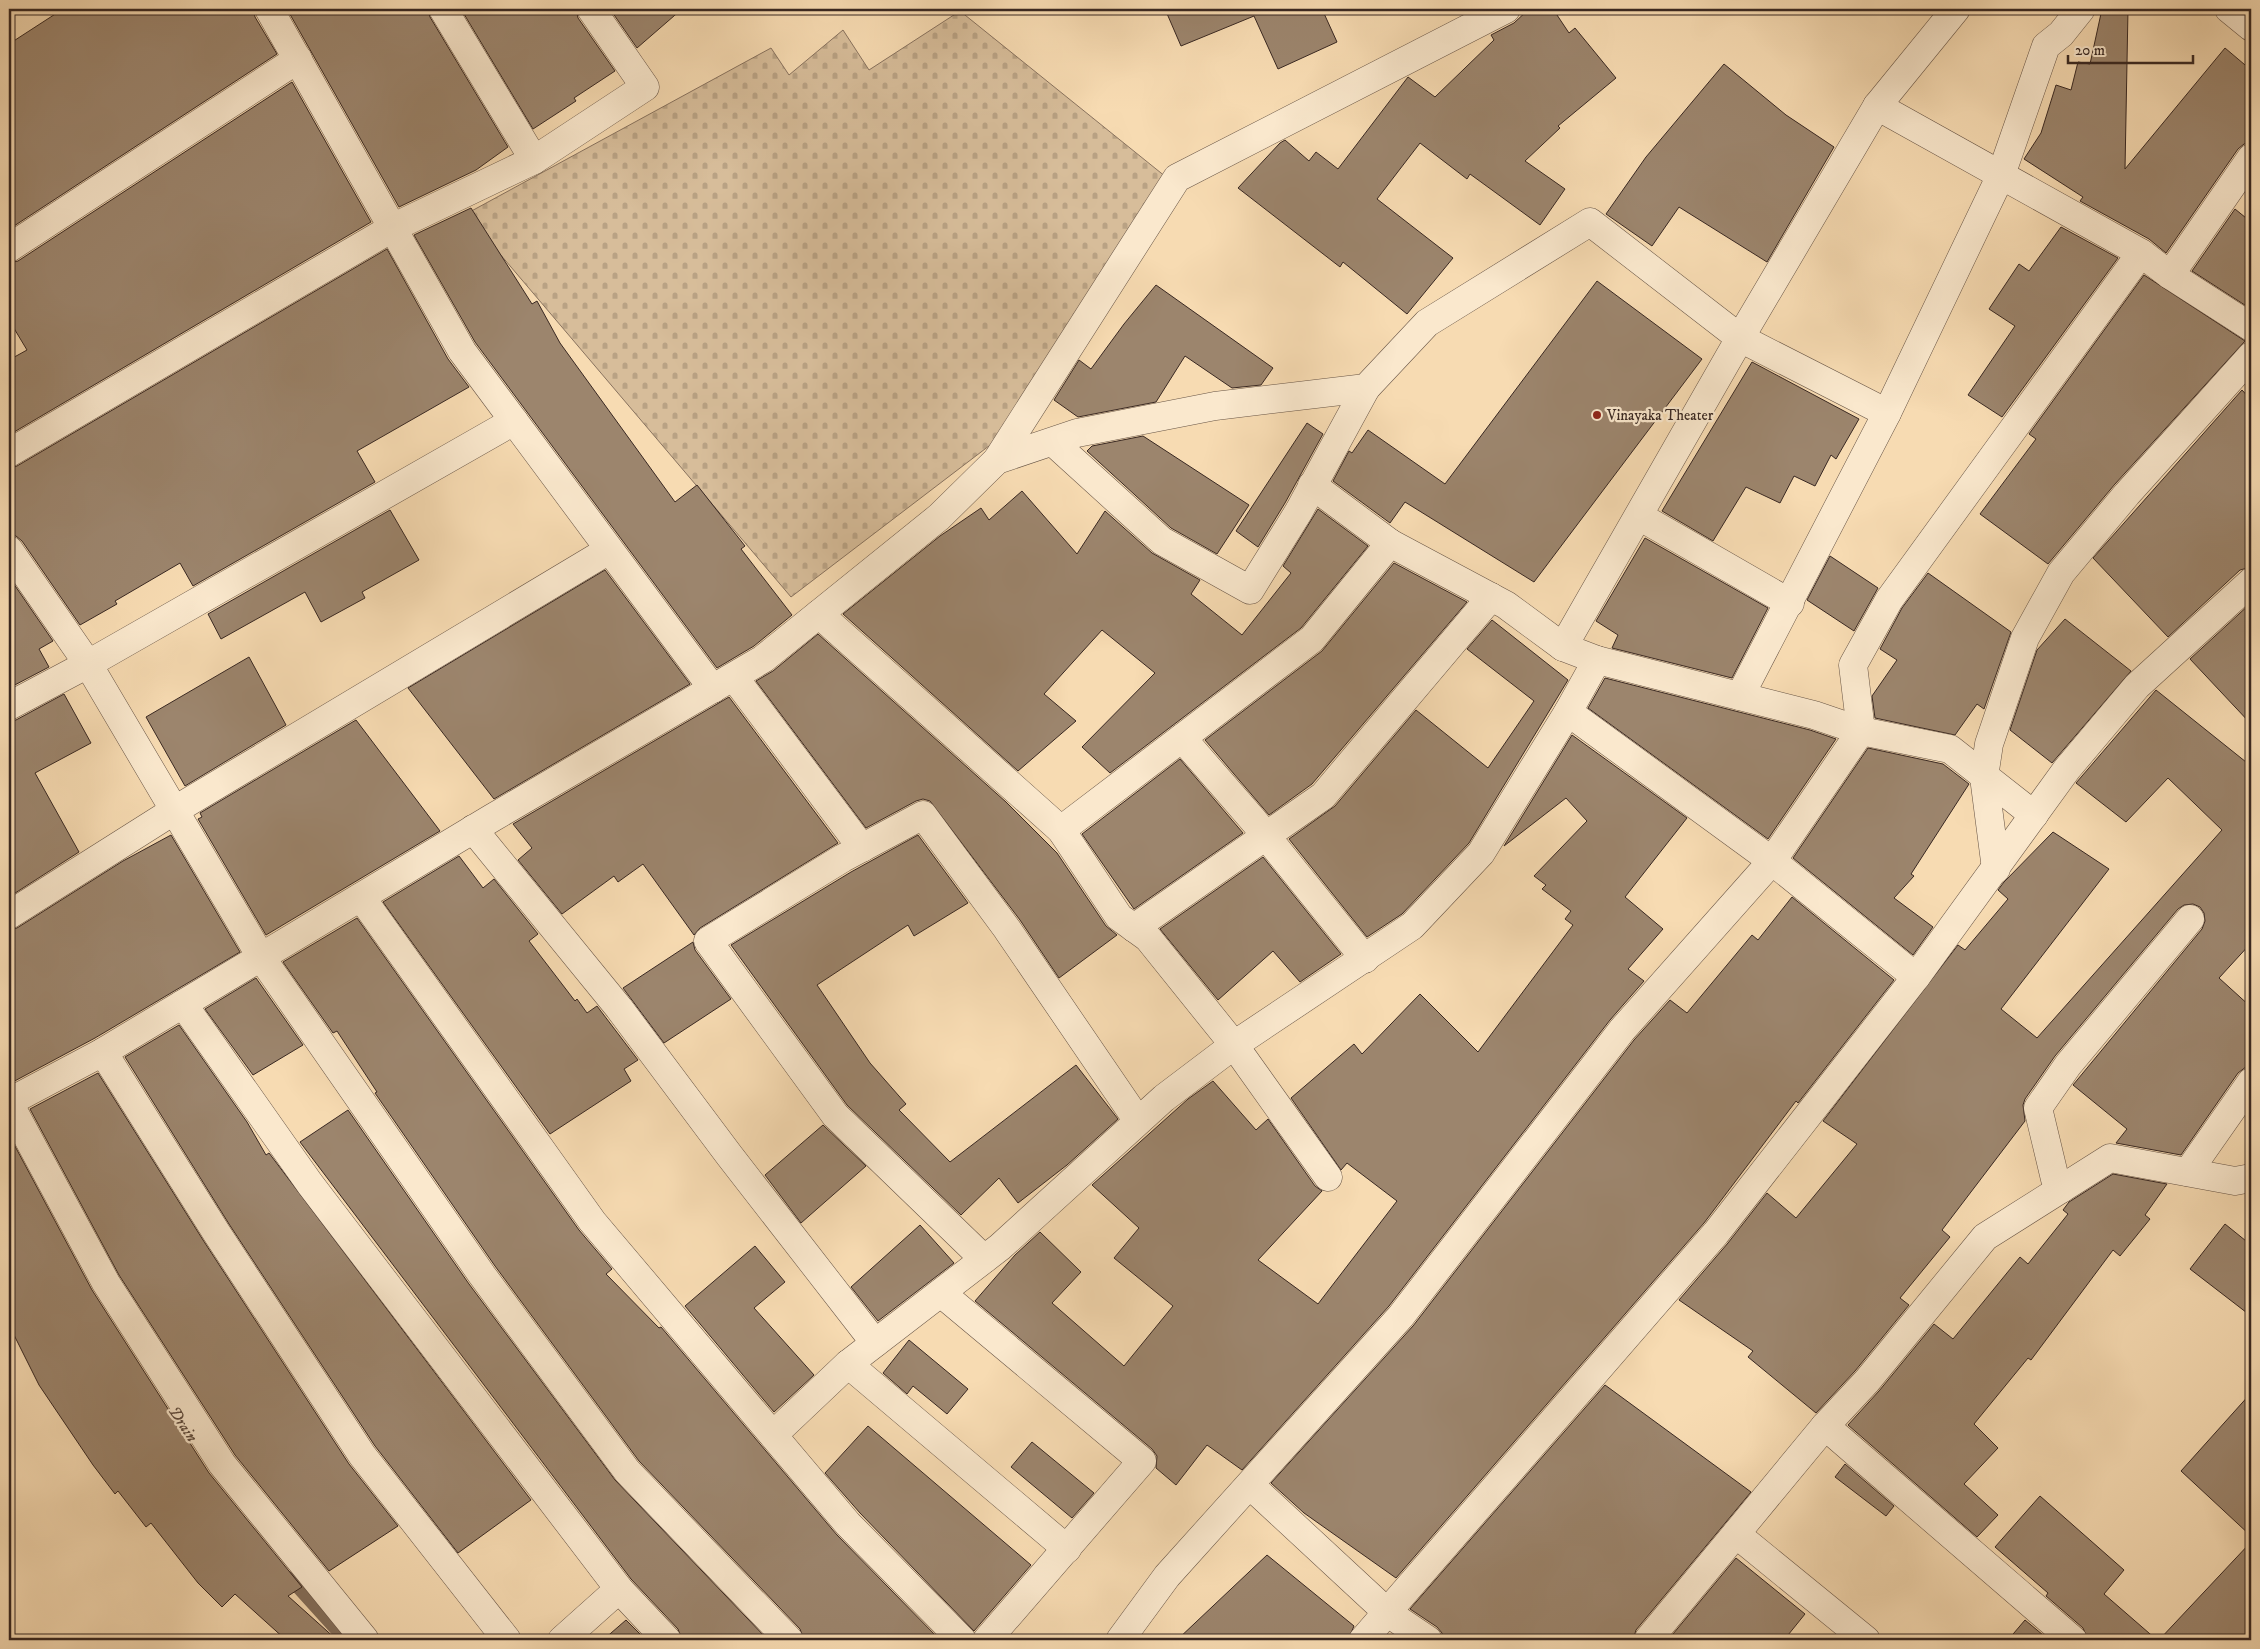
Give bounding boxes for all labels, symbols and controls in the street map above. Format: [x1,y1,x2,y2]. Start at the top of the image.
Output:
scale bar [2068,32,2192,64]
text: 20 m [2075,41,2105,60]
place label: Vinayaka Theater [1606,406,1714,425]
marker: Vinayaka Theater [1591,409,1603,421]
water label: Drain [164,1402,202,1446]

